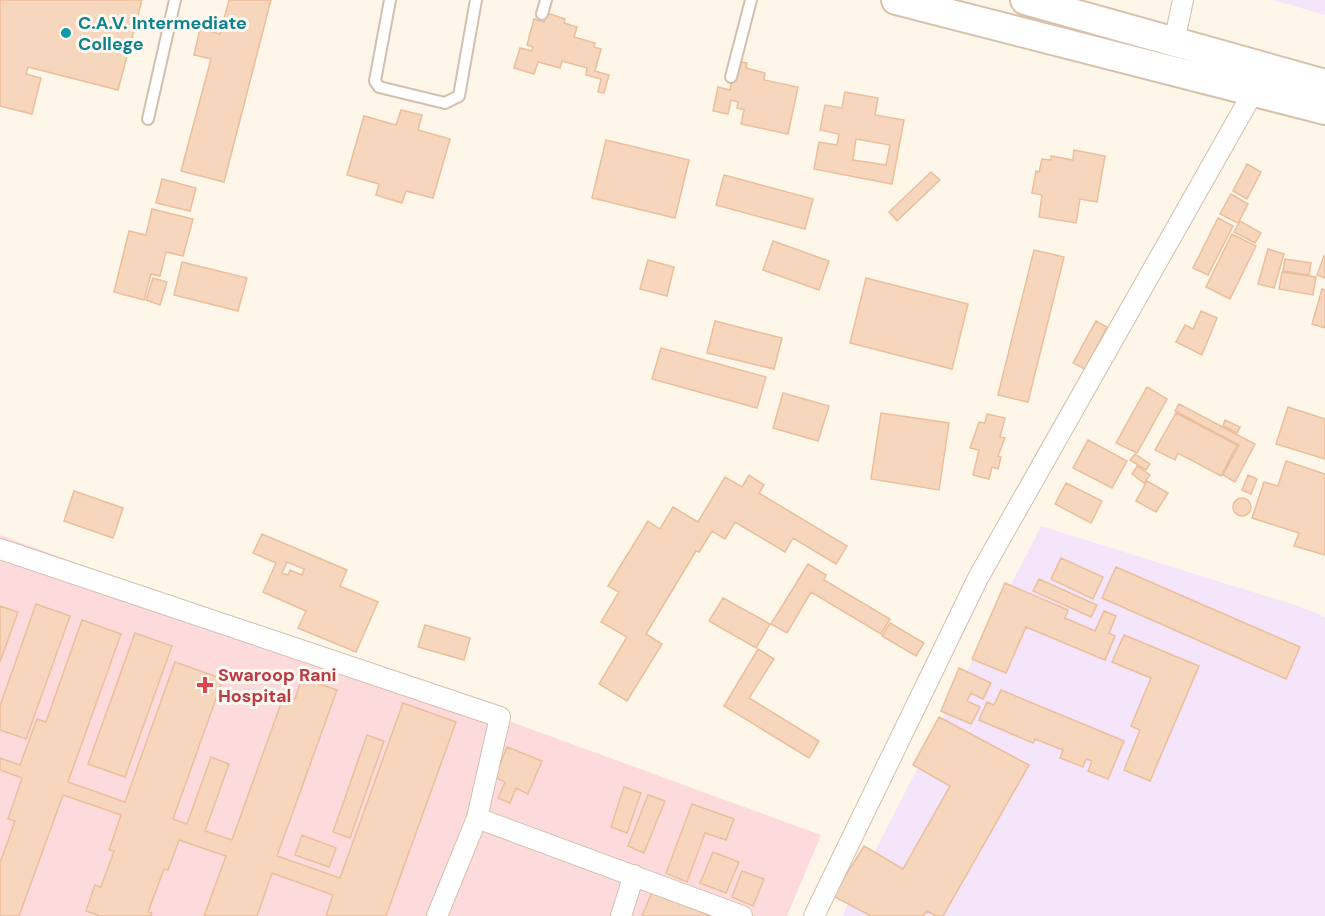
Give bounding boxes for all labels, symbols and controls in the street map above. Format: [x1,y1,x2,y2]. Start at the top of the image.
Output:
place label: C.A.V. Intermediate College [78,11,247,56]
marker: C.A.V. Intermediate College [59,26,73,40]
place label: Swaroop Rani Hospital [218,663,337,708]
marker: Swaroop Rani Hospital [196,676,214,694]

